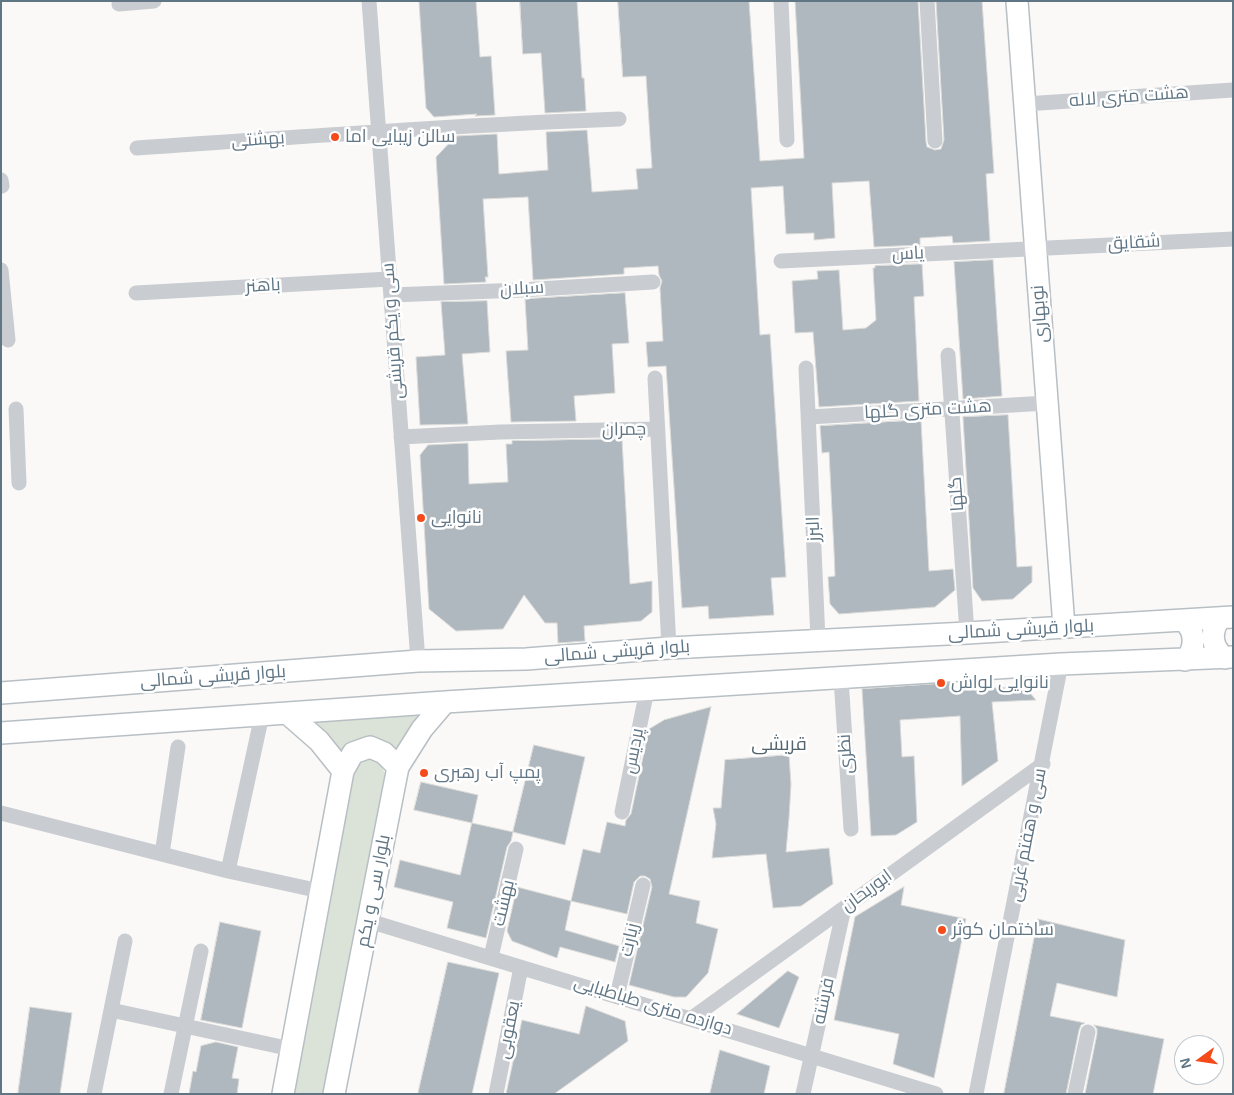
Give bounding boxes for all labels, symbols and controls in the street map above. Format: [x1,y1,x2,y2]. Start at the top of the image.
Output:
street label: هشت متری لاله [1068,82,1190,112]
place label: سالن زیبایی اما [345,126,455,148]
street label: بهشتی [231,127,285,153]
marker: سالن زیبایی اما [329,131,341,143]
street label: شقایق [1107,231,1161,255]
street label: یاس [891,242,925,266]
street label: سی و یکم قریشی [377,262,409,400]
street label: باهنر [245,274,281,298]
street label: سبلان [499,277,545,301]
street label: نوبهاری [1027,284,1053,344]
street label: هشت متری گلها [864,396,992,424]
street label: چمران [602,419,646,441]
street label: گلها [945,476,969,512]
place label: نانوایی [431,507,482,529]
marker: نانوایی [415,512,427,524]
street label: البرز [803,516,825,542]
street label: بلوار قریشی شمالی [948,615,1094,645]
street label: بلوار قریشی شمالی [543,636,691,668]
street label: بلوار قریشی شمالی [139,661,287,693]
place label: نانوایی لواش [951,672,1049,694]
marker: نانوایی لواش [935,677,947,689]
street label: پردیس [619,726,649,776]
street label: نظری [834,733,858,775]
district label: قریشی [751,734,807,756]
place label: پمپ آب رهبری [434,762,541,784]
street label: سی و هفتم غربی [1004,766,1052,904]
marker: پمپ آب رهبری [418,767,430,779]
street label: بلوار سی و یکم [352,833,396,949]
street label: ابوریحان [837,865,897,917]
street label: بهشت [488,878,520,928]
place label: ساختمان کوثر [952,919,1054,941]
street label: زیارت [616,921,644,959]
marker: ساختمان کوثر [936,924,948,936]
street label: دوازده متری طباطبایی [571,972,735,1040]
street label: فرشته [809,976,839,1026]
street label: یعقوبی [493,999,525,1061]
north arrow [1174,1035,1224,1085]
text: N [1176,1057,1194,1070]

